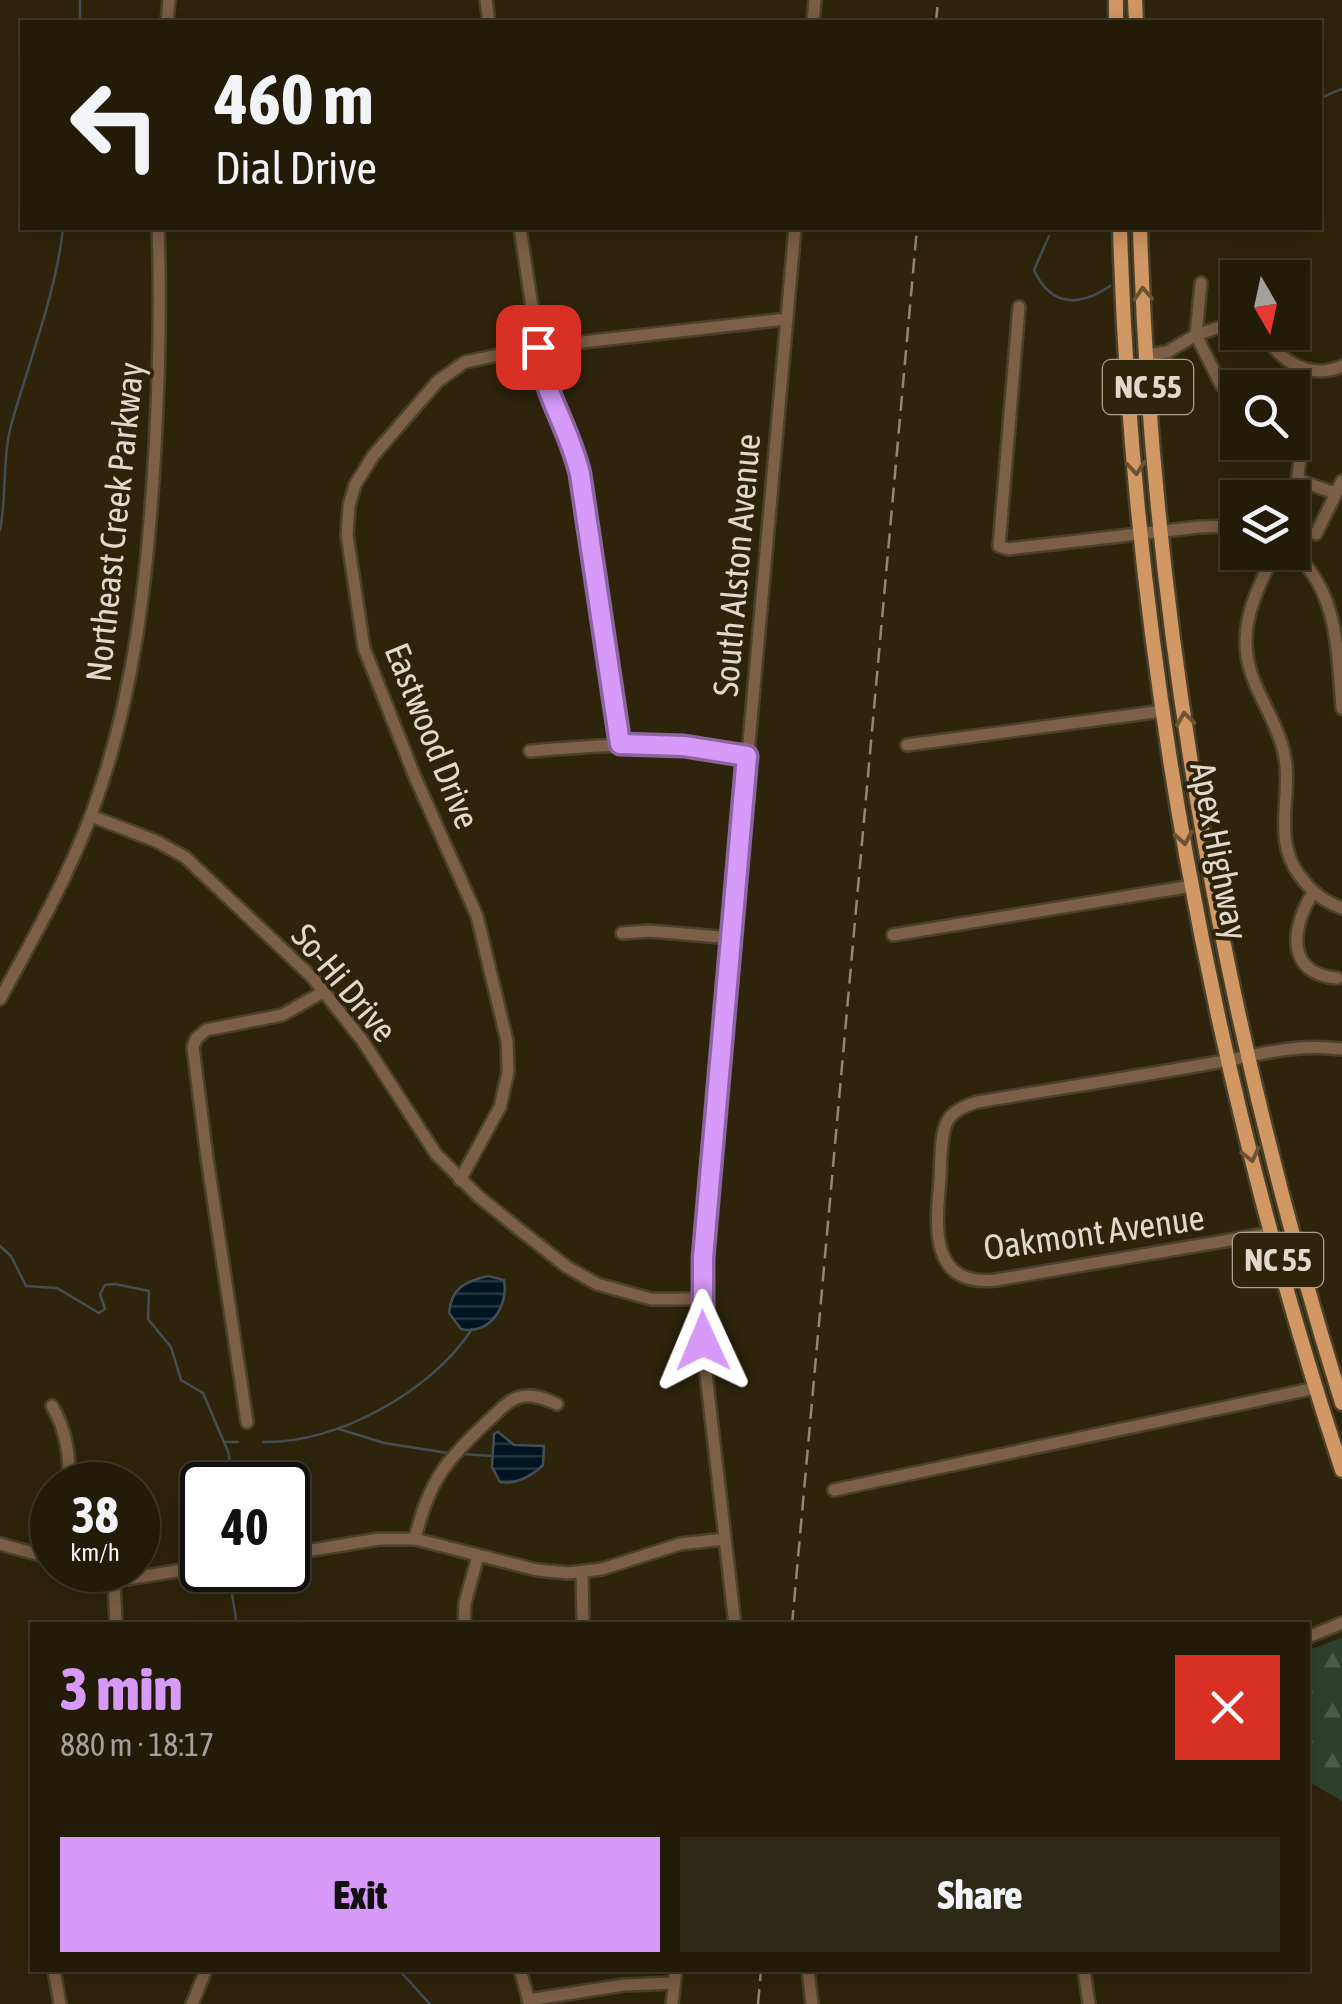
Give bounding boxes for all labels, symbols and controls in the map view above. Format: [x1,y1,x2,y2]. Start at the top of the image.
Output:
text: 460 m [215,59,374,139]
icon: left [50,60,180,190]
text: Dial Drive [215,142,377,194]
north arrow [1220,260,1310,350]
map controls [1220,260,1310,570]
one-way arrow [1133,286,1154,302]
pin [496,305,581,390]
icon: arrive [511,320,566,375]
street label: Northeast Creek Parkway [77,360,151,684]
road number: NC 55 [1103,360,1193,414]
button: search [1220,370,1310,460]
street label: South Alston Avenue [705,432,767,698]
one-way arrow [1124,460,1146,476]
button: layers [1220,480,1310,570]
street label: Eastwood Drive [378,637,488,834]
one-way arrow [1175,710,1196,727]
street label: Apex Highway [1183,759,1257,943]
one-way arrow [1173,830,1194,846]
street label: So-Hi Drive [284,915,405,1049]
one-way arrow [1239,1146,1260,1163]
street label: Oakmont Avenue [981,1197,1207,1267]
road number: NC 55 [1233,1233,1323,1287]
position arrow [651,1289,755,1393]
speed limit sign: 40 [180,1462,310,1592]
text: 38 [71,1486,118,1544]
text: km/h [70,1538,120,1566]
text: 3 min [60,1654,183,1723]
button: close [1175,1655,1280,1760]
text: 880 m · 18:17 [60,1726,214,1763]
button: Exit [60,1837,660,1952]
button: Share [680,1837,1280,1952]

